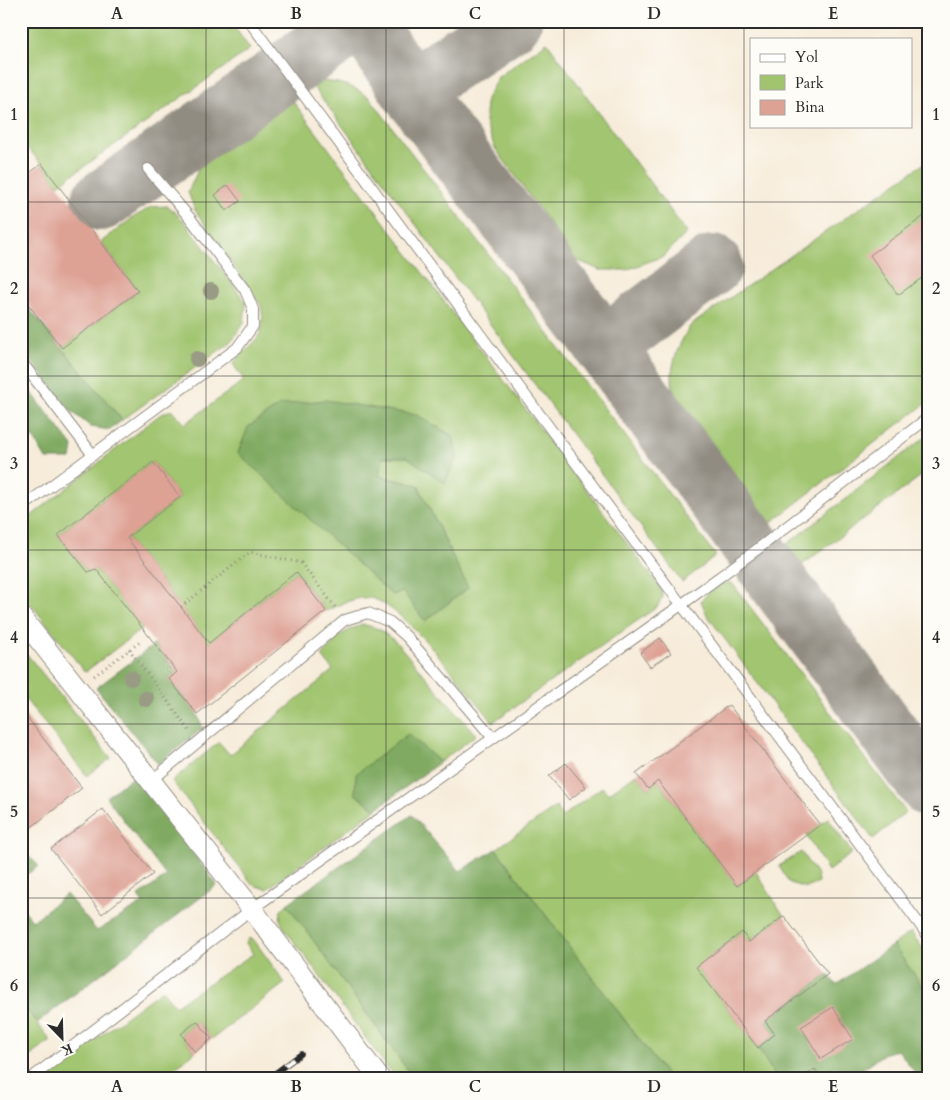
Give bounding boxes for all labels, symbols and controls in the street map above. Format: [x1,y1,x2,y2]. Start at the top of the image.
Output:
text: A [111,3,123,25]
text: B [290,3,302,25]
text: C [469,3,481,25]
text: D [647,3,661,25]
text: E [828,3,838,25]
legend [750,38,912,128]
text: Yol [795,47,818,67]
text: Park [795,73,824,93]
text: Bina [795,97,825,117]
text: 1 [10,104,18,126]
text: 1 [932,104,940,126]
text: 2 [10,278,18,300]
text: 2 [932,278,940,300]
text: 3 [10,453,18,475]
text: 3 [932,453,940,475]
text: 4 [10,627,18,649]
text: 4 [932,627,940,649]
text: 5 [10,801,18,823]
text: 5 [932,801,940,823]
text: 6 [10,975,18,997]
text: 6 [932,975,940,997]
north arrow [38,1012,88,1062]
text: K [57,1039,76,1061]
text: A [111,1076,123,1098]
text: B [290,1076,302,1098]
text: C [469,1076,481,1098]
text: D [647,1076,661,1098]
text: E [828,1076,838,1098]

